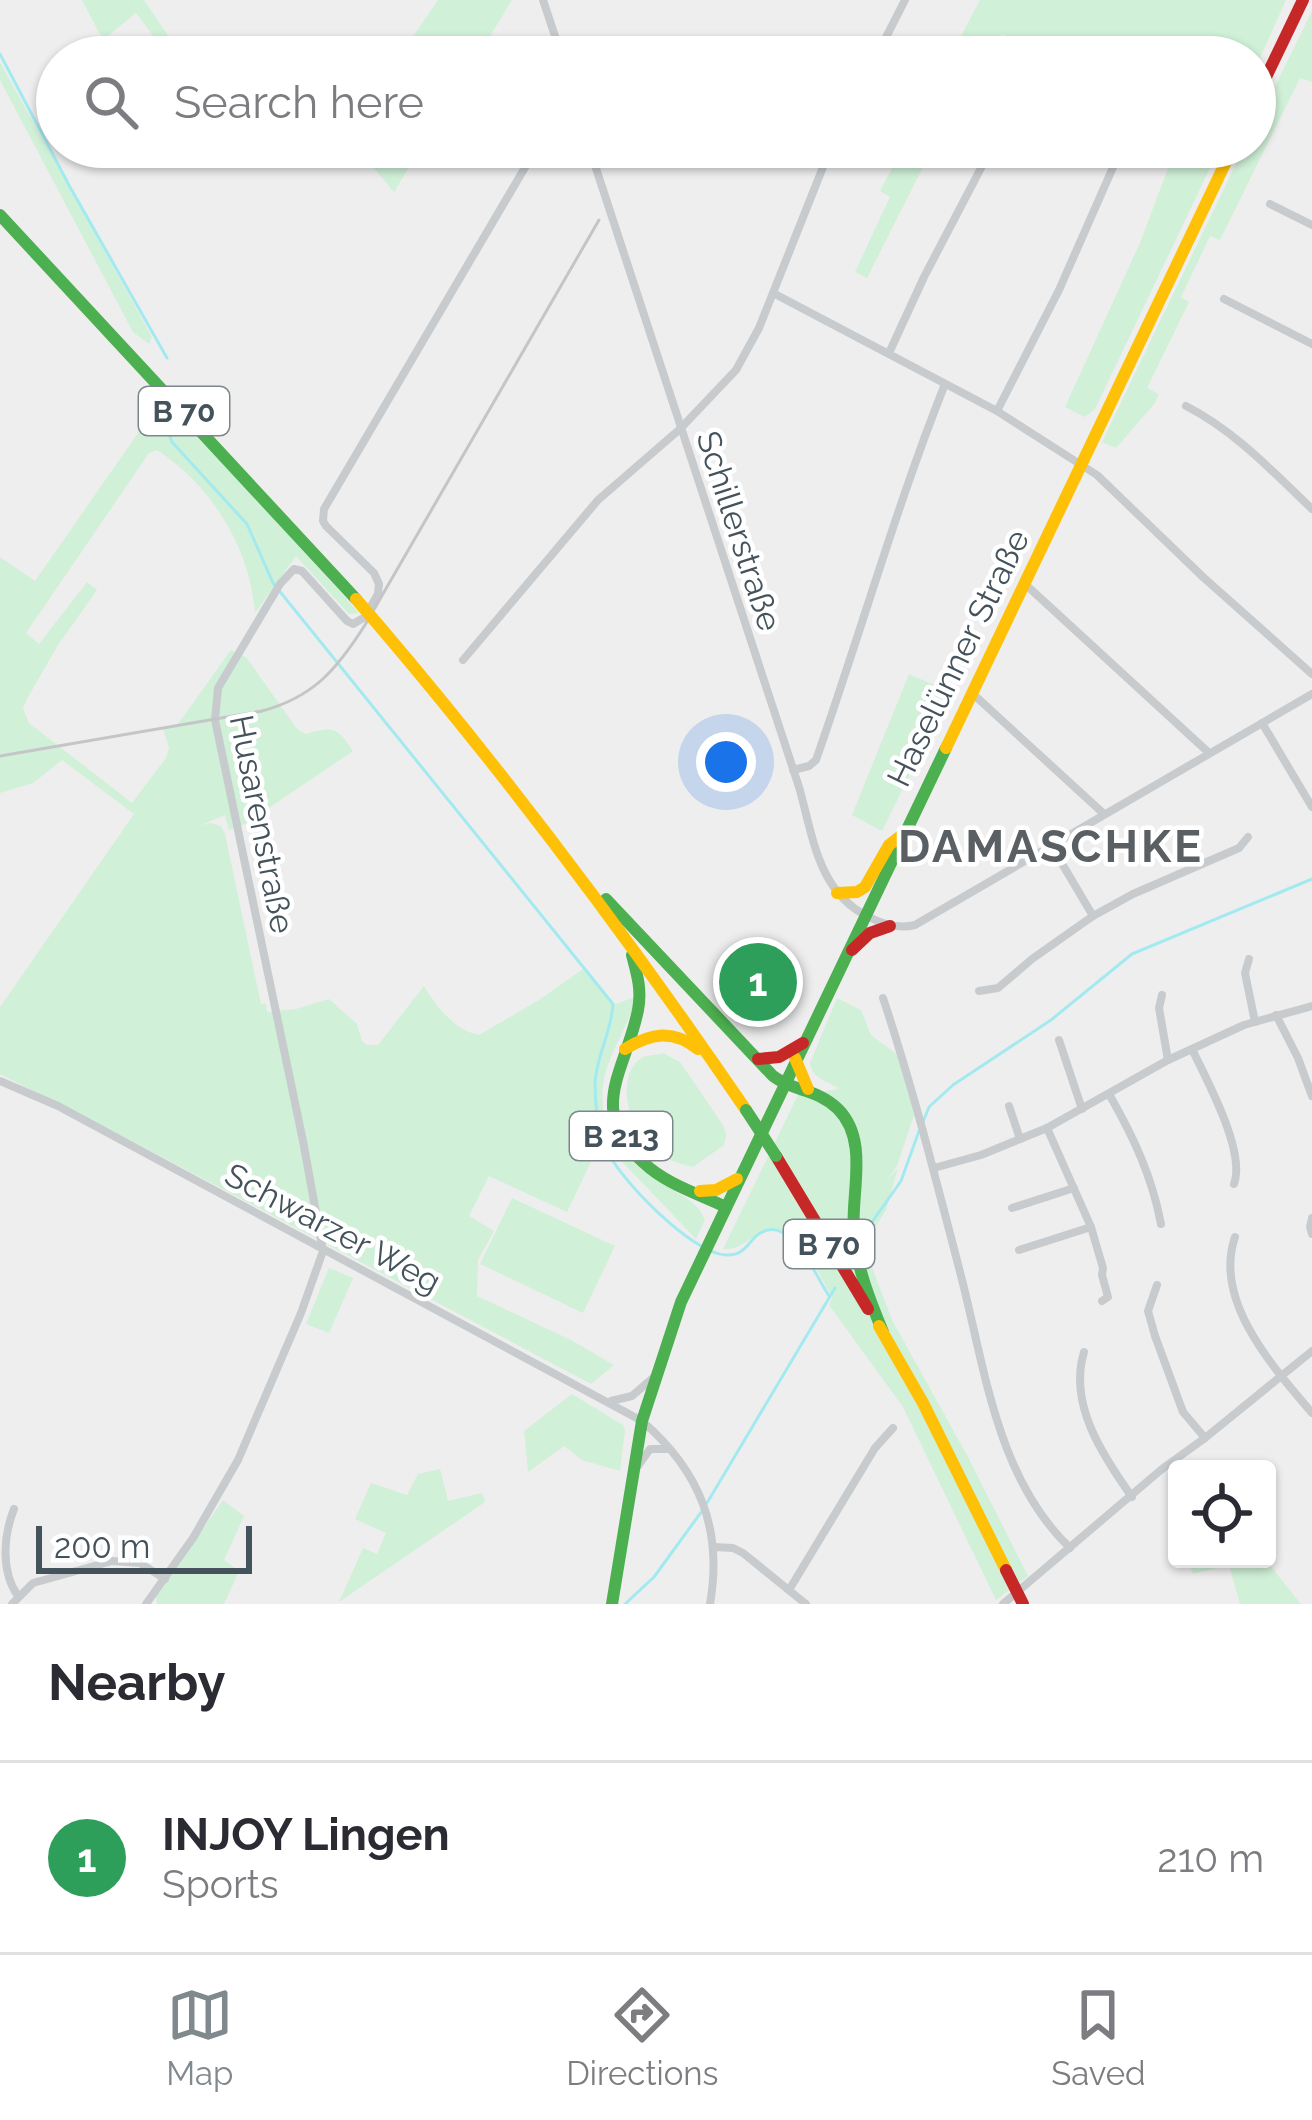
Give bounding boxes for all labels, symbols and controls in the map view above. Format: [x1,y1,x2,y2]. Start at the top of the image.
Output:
search box [36,36,1276,168]
icon: search [78,69,144,135]
text: Search here [174,76,424,129]
road number: B 70 [139,387,229,435]
street label: Schillerstraße [688,426,790,636]
street label: Haselünner Straße [879,523,1037,793]
street label: Husarenstraße [222,712,302,936]
your location [696,732,756,792]
district label: DAMASCHKE [898,820,1204,873]
pin: 1 [719,937,797,1027]
road number: B 213 [570,1112,672,1160]
street label: Schwarzer Weg [219,1155,447,1301]
road number: B 70 [784,1220,874,1268]
map controls [1168,1460,1276,1568]
button: locate [1168,1460,1276,1568]
scale bar [36,1520,252,1573]
text: 200 m [54,1527,150,1566]
text: Nearby [48,1652,225,1712]
text: INJOY Lingen [162,1808,450,1861]
text: 1 [77,1835,97,1881]
text: 210 m [1157,1835,1264,1881]
text: Sports [162,1861,279,1907]
tab: Map [166,1982,233,2093]
tab: Directions [566,1982,719,2093]
tab: Saved [1051,1982,1146,2093]

